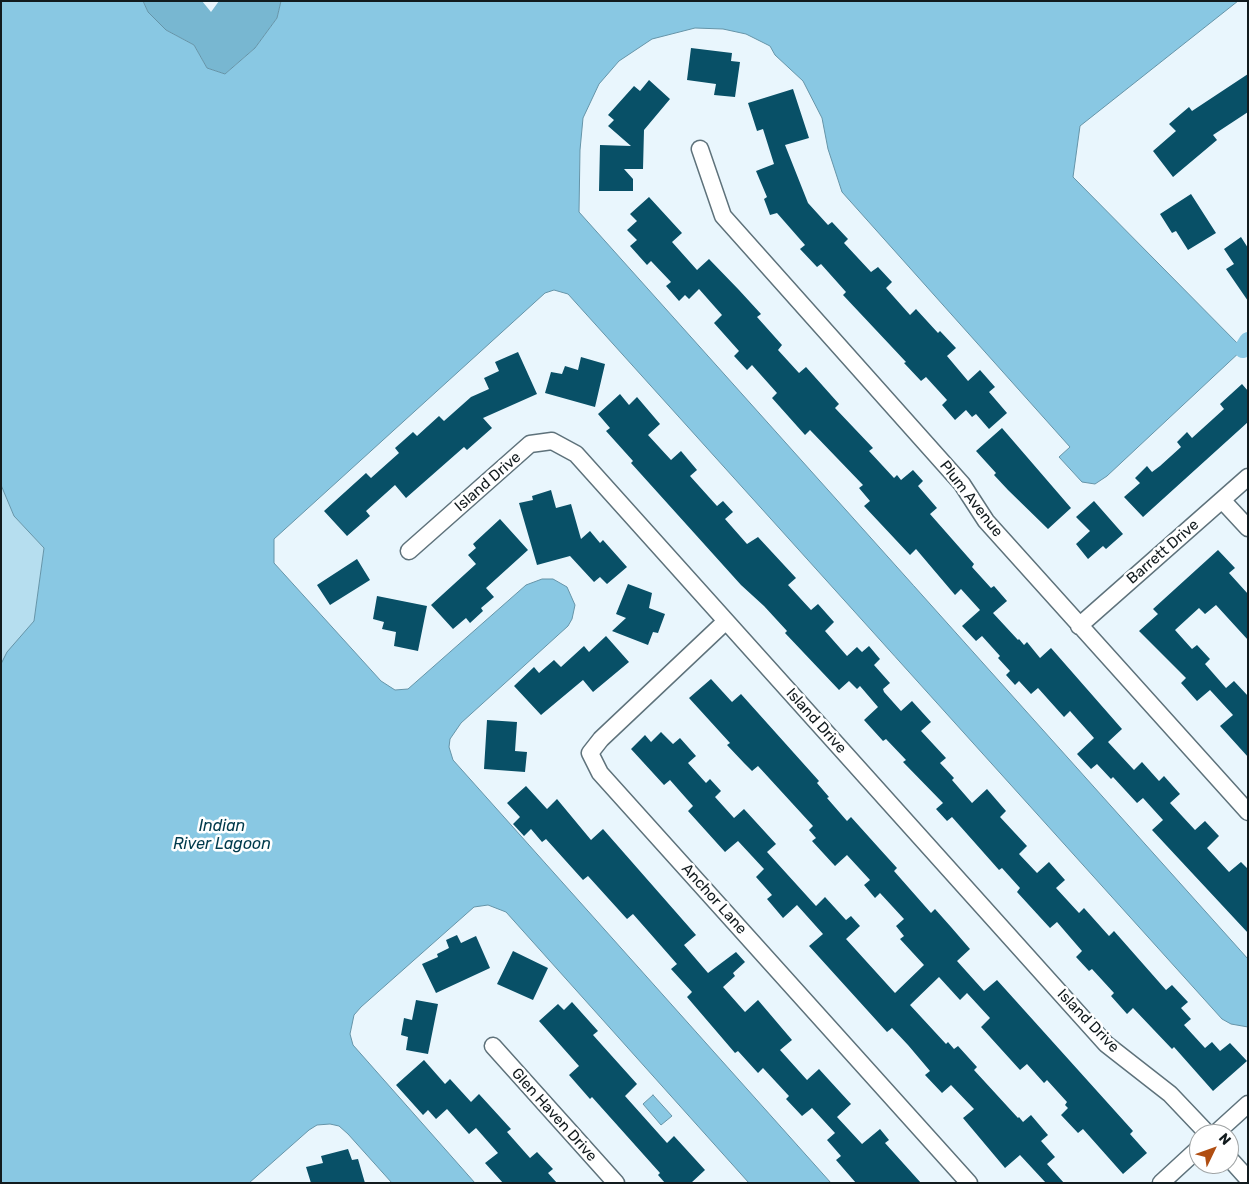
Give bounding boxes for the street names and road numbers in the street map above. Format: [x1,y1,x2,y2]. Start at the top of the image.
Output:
street label: Island Drive [451,448,525,516]
street label: Plum Avenue [936,457,1006,541]
street label: Barrett Drive [1123,516,1203,588]
street label: Island Drive [782,685,850,757]
street label: Anchor Lane [678,860,750,938]
street label: Island Drive [1053,985,1123,1057]
street label: Glen Haven Drive [507,1065,601,1165]

